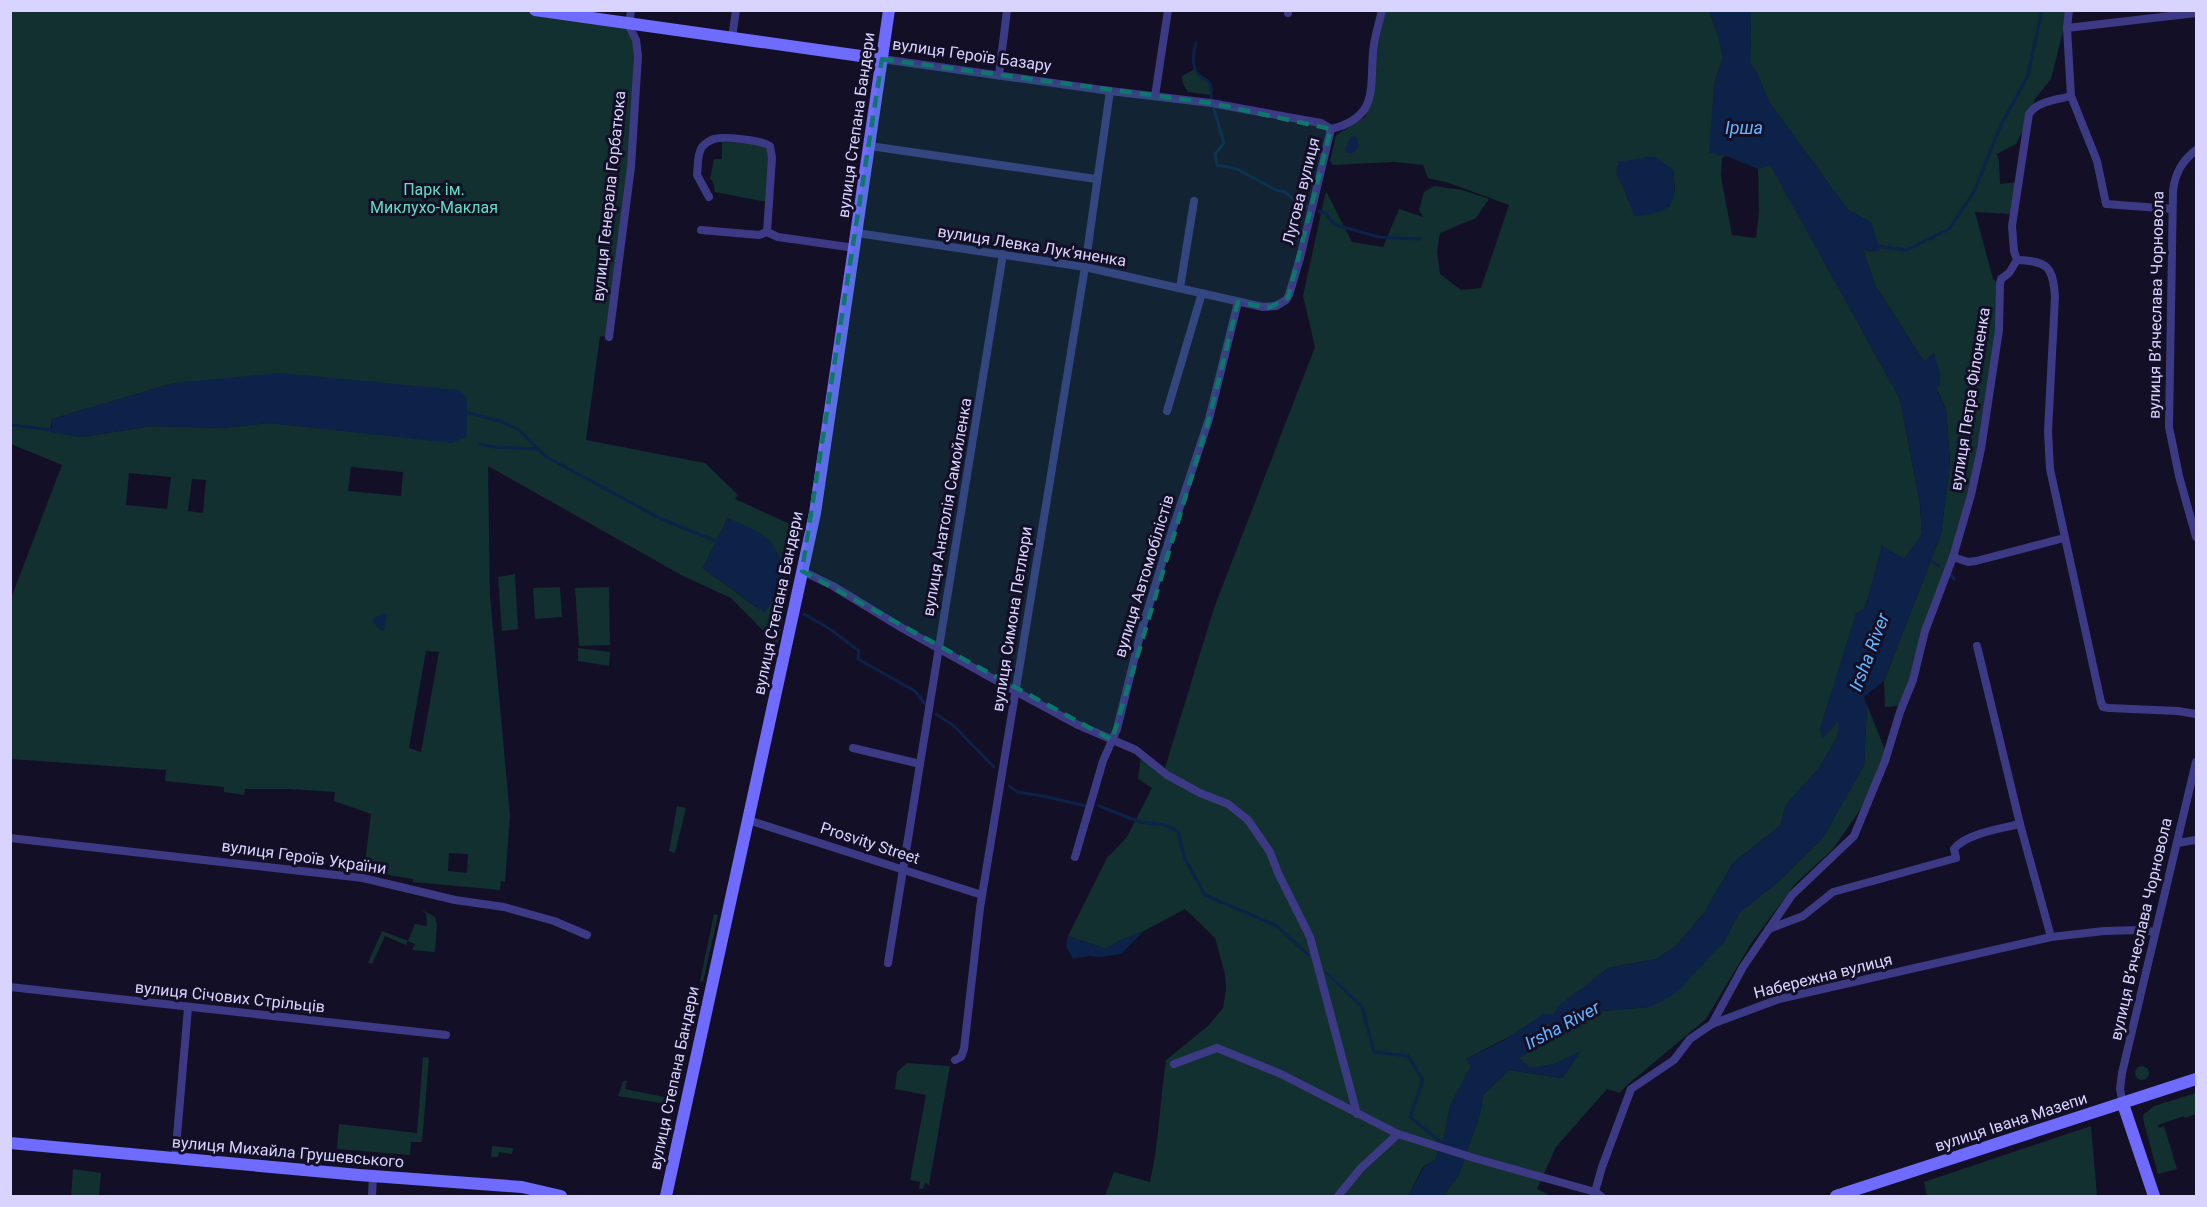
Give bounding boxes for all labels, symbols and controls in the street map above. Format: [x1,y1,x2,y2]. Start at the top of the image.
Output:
street label: вулиця Степана Бандери [834,31,878,219]
street label: вулиця Героїв Базару [891,34,1053,76]
street label: вулиця Генерала Горбатюка [589,90,629,302]
water label: Ірша [1725,117,1763,138]
street label: Лугова вулиця [1279,136,1323,246]
park label: Парк ім. Миклухо-Маклая [370,180,498,217]
street label: вулиця Вʼячеслава Чорновола [2145,191,2167,419]
street label: вулиця Левка Лук'яненка [936,222,1128,270]
street label: вулиця Петра Філоненка [1946,306,1994,492]
street label: вулиця Анатолія Самойленка [918,396,976,618]
street label: вулиця Автомобілістів [1110,492,1178,660]
street label: вулиця Степана Бандери [749,509,807,697]
street label: вулиця Симона Петлюри [988,525,1036,713]
water label: Irsha River [1845,609,1894,694]
street label: вулиця Вʼячеслава Чорновола [2106,816,2176,1042]
street label: Prosvity Street [818,818,922,868]
street label: вулиця Героїв України [220,836,388,878]
street label: Набережна вулиця [1752,950,1894,1002]
street label: вулиця Січових Стрільців [134,978,326,1016]
street label: вулиця Степана Бандери [645,984,703,1172]
water label: Irsha River [1521,996,1604,1053]
street label: вулиця Івана Мазепи [1932,1088,2090,1156]
street label: вулиця Михайла Грушевського [171,1132,405,1172]

